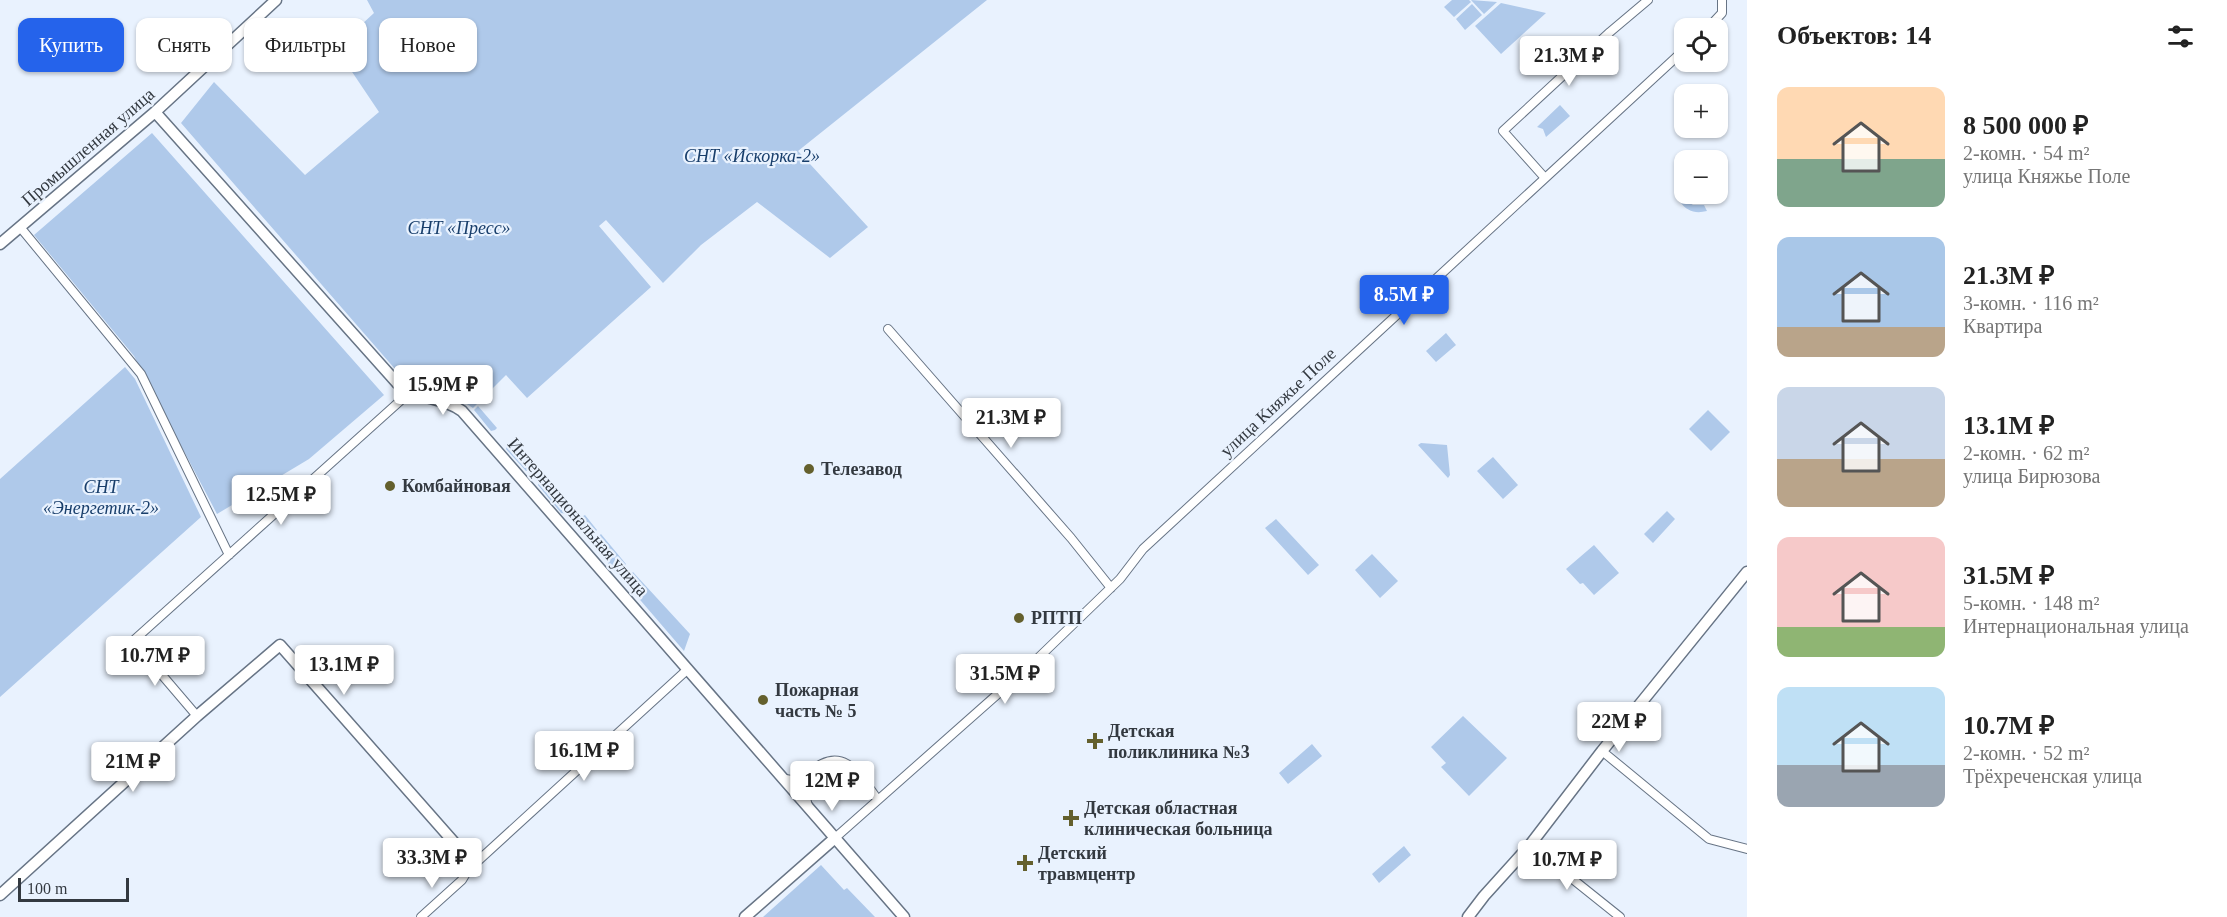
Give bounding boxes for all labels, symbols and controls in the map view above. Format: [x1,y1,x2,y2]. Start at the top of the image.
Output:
chip: Купить [18,18,124,72]
chip: Снять [136,18,232,72]
chip: Фильтры [244,18,367,72]
chip: Новое [379,18,477,72]
map controls [1674,18,1728,204]
button: locate [1674,18,1728,72]
icon: filters [2164,20,2197,53]
text: Объектов: 14 [1777,21,1931,50]
pin: 21.3M ₽ [1514,36,1624,87]
text: 21.3M ₽ [1534,44,1604,66]
street label: Промышленная улица [17,84,159,210]
button: + [1674,84,1728,138]
icon: home [1825,111,1897,183]
text: 8 500 000 ₽ [1963,111,2089,140]
text: 2-комн. · 54 m² [1963,142,2090,164]
park label: СНТ «Искорка-2» [684,146,820,166]
button: − [1674,150,1728,204]
text: улица Княжье Поле [1963,165,2130,187]
park label: СНТ «Пресс» [407,218,511,238]
icon: home [1825,261,1897,333]
text: 21.3M ₽ [1963,261,2055,290]
pin: 8.5M ₽ [1355,275,1453,326]
text: 8.5M ₽ [1374,283,1434,305]
text: 3-комн. · 116 m² [1963,292,2099,314]
text: Квартира [1963,315,2042,337]
street label: улица Княжье Поле [1216,343,1340,461]
pin: 15.9M ₽ [388,365,498,416]
text: 15.9M ₽ [408,373,478,395]
pin: 21.3M ₽ [956,398,1066,449]
text: 21.3M ₽ [976,406,1046,428]
icon: home [1825,411,1897,483]
text: 13.1M ₽ [1963,411,2055,440]
street label: Интернациональная улица [504,434,652,600]
text: 2-комн. · 62 m² [1963,442,2090,464]
place label: Телезавод [821,459,902,479]
marker: Телезавод [802,462,816,476]
text: улица Бирюзова [1963,465,2100,487]
pin: 12.5M ₽ [226,475,336,526]
place label: Комбайновая [402,476,511,496]
park label: СНТ «Энергетик-2» [43,477,159,518]
marker: Комбайновая [383,479,397,493]
text: 12.5M ₽ [246,483,316,505]
icon: home [1825,561,1897,633]
text: 31.5M ₽ [1963,561,2055,590]
text: 5-комн. · 148 m² [1963,592,2100,614]
place label: РПТП [1031,608,1082,628]
marker: РПТП [1012,611,1026,625]
text: Интернациональная улица [1963,615,2189,637]
pin: 10.7M ₽ [100,636,210,687]
text: 10.7M ₽ [120,644,190,666]
pin: 13.1M ₽ [289,645,399,696]
text: 13.1M ₽ [309,653,379,675]
pin: 31.5M ₽ [950,654,1060,705]
text: 31.5M ₽ [970,662,1040,684]
place label: Пожарная часть № 5 [775,680,859,721]
marker: Пожарная часть № 5 [756,693,770,707]
pin: 22M ₽ [1577,702,1661,753]
text: 22M ₽ [1591,710,1647,732]
icon: home [1825,711,1897,783]
text: 10.7M ₽ [1963,711,2055,740]
place label: Детская поликлиника №3 [1108,721,1250,762]
pin: 16.1M ₽ [529,731,639,782]
marker: Детская поликлиника №3 [1086,732,1104,750]
text: 16.1M ₽ [549,739,619,761]
pin: 21M ₽ [91,742,175,793]
text: 2-комн. · 52 m² [1963,742,2090,764]
text: 21M ₽ [105,750,161,772]
pin: 12M ₽ [790,761,874,812]
text: Трёхреченская улица [1963,765,2142,787]
text: 12M ₽ [804,769,860,791]
place label: Детская областная клиническая больница [1084,798,1273,839]
marker: Детская областная клиническая больница [1062,809,1080,827]
pin: 33.3M ₽ [377,838,487,889]
pin: 10.7M ₽ [1512,840,1622,891]
place label: Детский травмцентр [1038,843,1136,884]
text: 33.3M ₽ [397,846,467,868]
text: 10.7M ₽ [1532,848,1602,870]
marker: Детский травмцентр [1016,854,1034,872]
scale bar [18,875,129,902]
text: 100 m [27,880,67,897]

